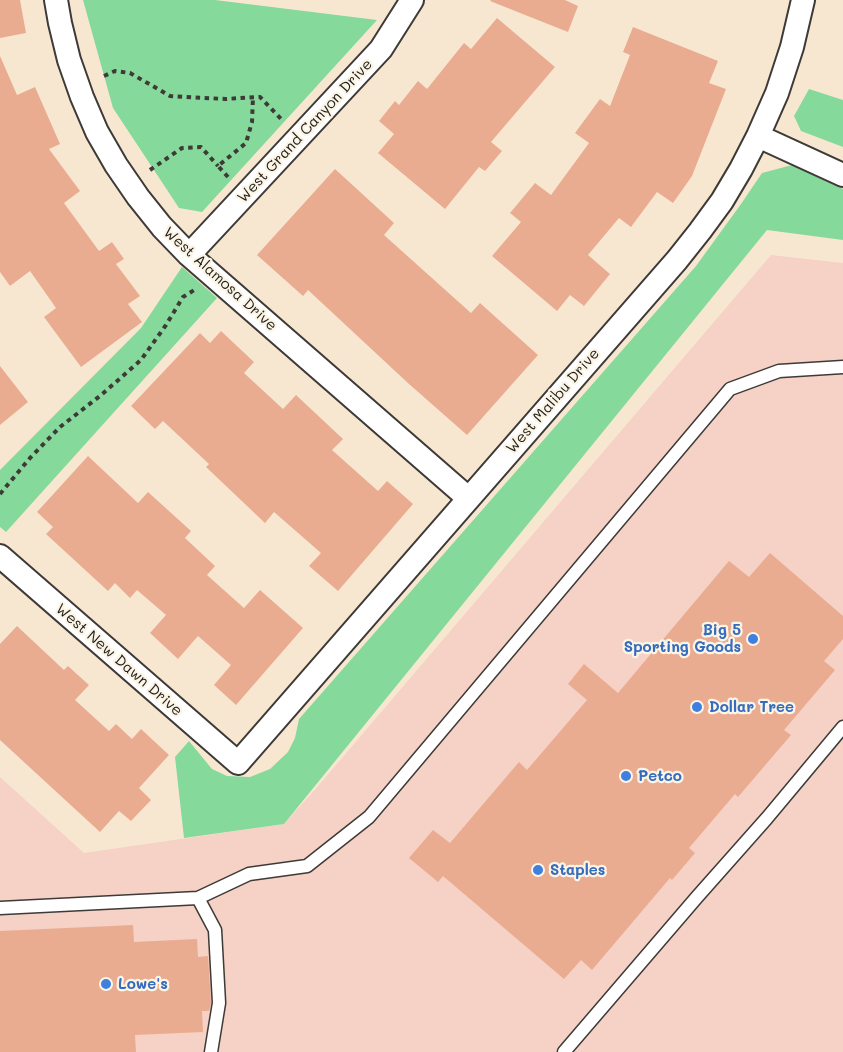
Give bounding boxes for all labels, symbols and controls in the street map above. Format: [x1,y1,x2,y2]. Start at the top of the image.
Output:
street label: West Grand Canyon Drive [234,56,376,206]
street label: West Alamosa Drive [160,223,280,335]
street label: West Malibu Drive [503,345,603,457]
street label: West New Dawn Drive [52,600,186,720]
place label: Big 5 Sporting Goods [624,621,741,656]
marker: Big 5 Sporting Goods [746,632,760,646]
place label: Dollar Tree [709,698,794,716]
marker: Dollar Tree [690,700,704,714]
place label: Petco [638,767,682,785]
marker: Petco [619,769,633,783]
place label: Staples [550,861,605,879]
marker: Staples [531,863,545,877]
place label: Lowe's [118,975,168,993]
marker: Lowe's [99,977,113,991]

